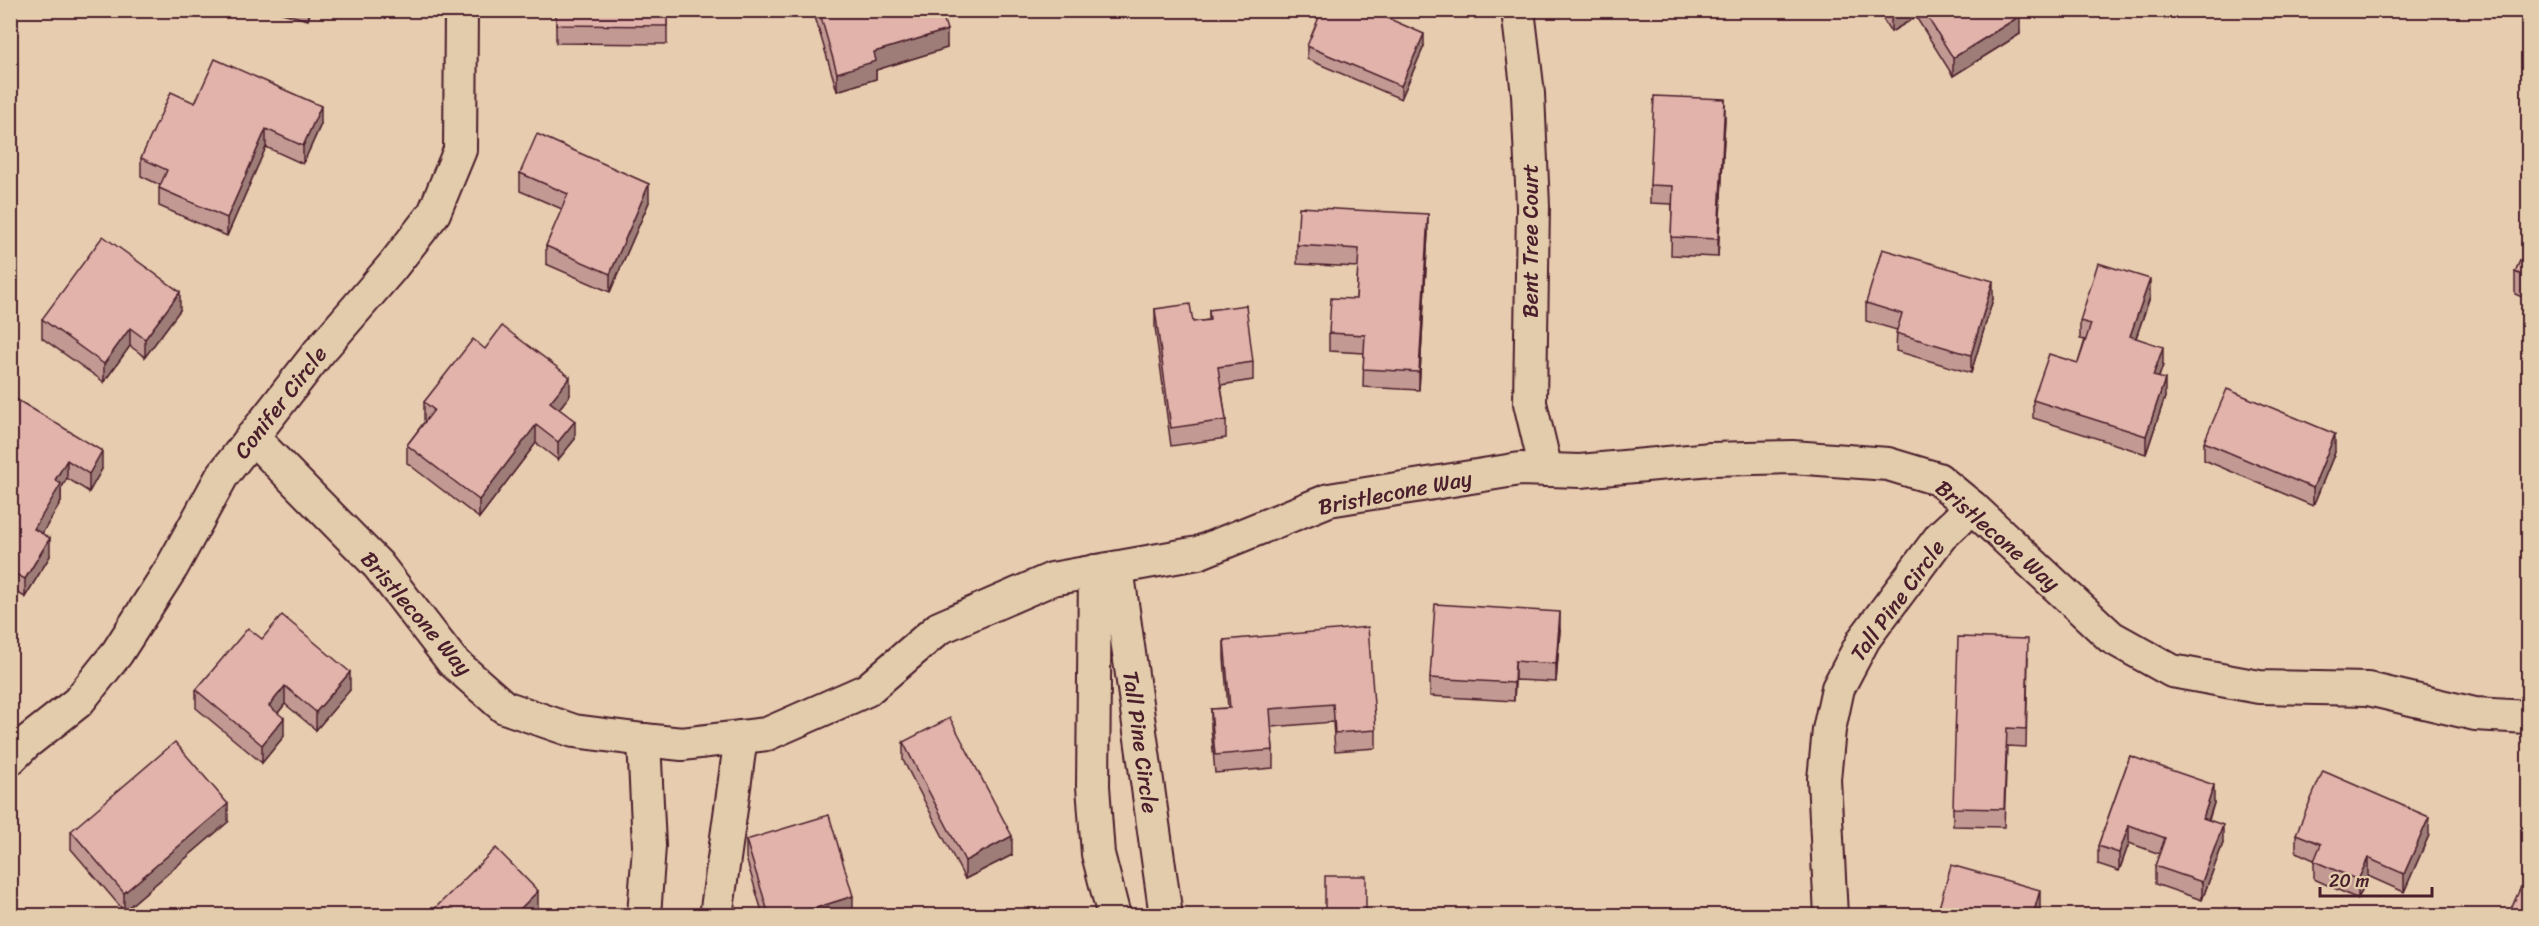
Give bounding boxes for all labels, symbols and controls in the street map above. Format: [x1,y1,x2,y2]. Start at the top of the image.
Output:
street label: Bent Tree Court [1511,164,1550,318]
street label: Conifer Circle [223,337,337,468]
street label: Bristlecone Way [1315,458,1476,526]
street label: Bristlecone Way [1926,470,2070,602]
street label: Tall Pine Circle [1839,531,1955,670]
street label: Bristlecone Way [351,542,483,685]
street label: Tall Pine Circle [1111,668,1170,816]
scale bar [2320,860,2432,898]
text: 20 m [2329,865,2369,897]

